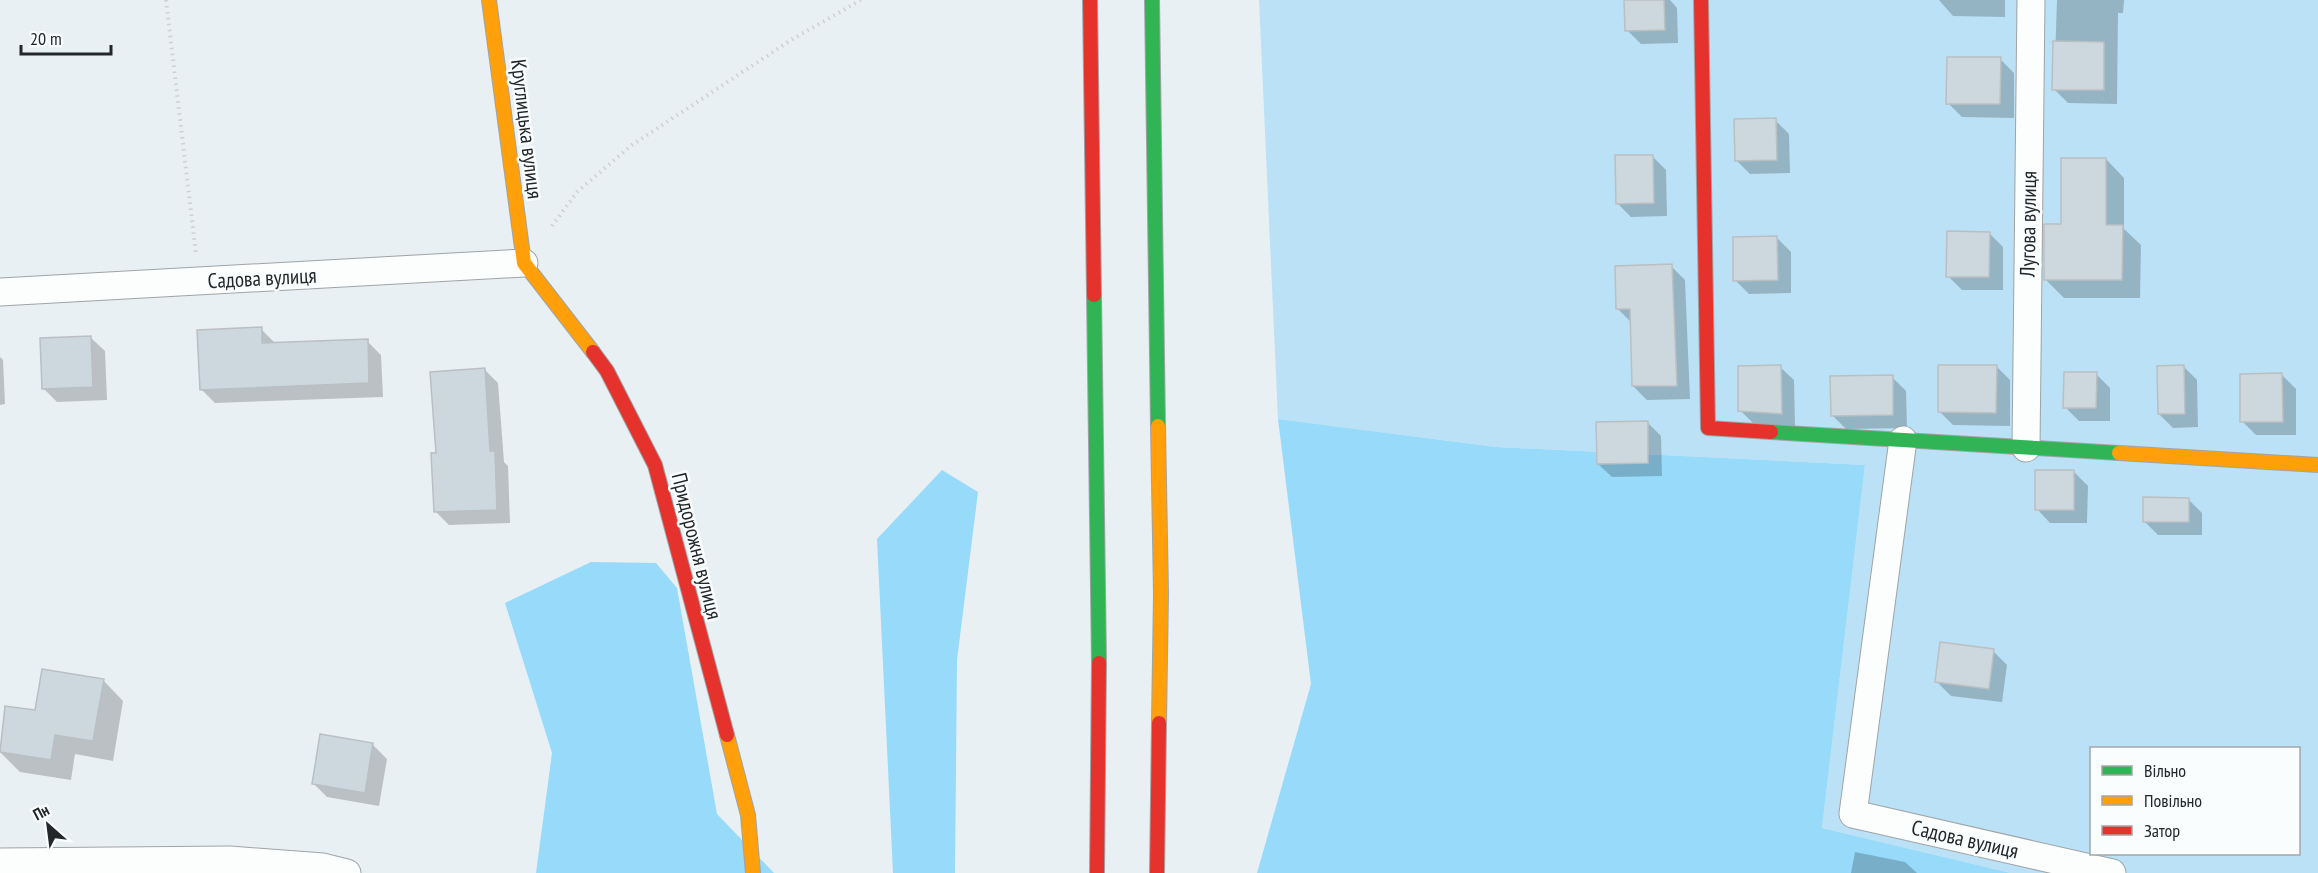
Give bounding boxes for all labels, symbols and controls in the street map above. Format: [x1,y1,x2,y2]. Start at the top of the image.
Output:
scale bar [21,18,111,56]
text: 20 m [30,27,62,50]
street label: Круглицька вулиця [505,58,549,200]
street label: Лугова вулиця [2014,171,2042,278]
street label: Садова вулиця [207,262,317,294]
street label: Придорожня вулиця [666,470,728,622]
legend [2090,747,2300,855]
text: Вільно [2144,759,2186,782]
text: Повільно [2144,789,2202,812]
north arrow [18,795,78,855]
text: Пн [29,799,52,824]
street label: Садова вулиця [1909,814,2021,864]
text: Затор [2144,819,2180,842]

